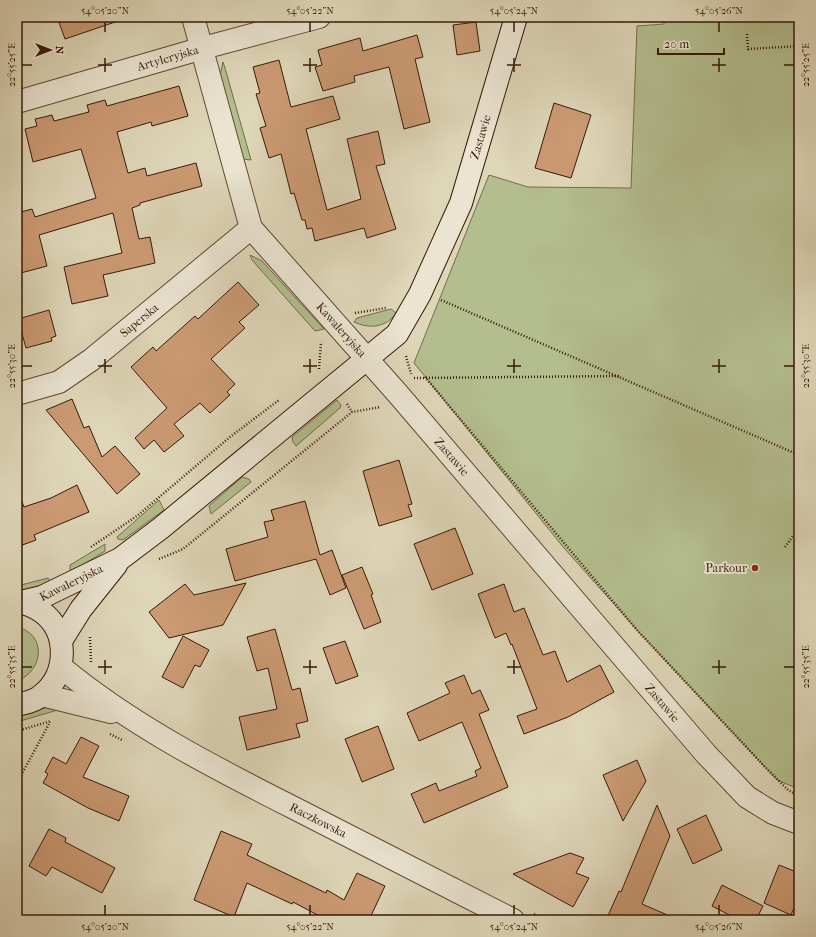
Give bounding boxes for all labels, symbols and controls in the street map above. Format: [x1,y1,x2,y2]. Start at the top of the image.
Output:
text: 54°05'20"N [81,5,129,17]
text: 54°05'22"N [286,5,334,17]
text: 54°05'24"N [490,5,539,17]
text: 54°05'26"N [695,5,743,17]
north arrow [30,30,70,70]
scale bar [658,30,724,56]
text: 20 m [664,37,689,51]
text: 22°55'25"E [6,43,18,87]
street label: Artyleryjska [134,43,201,74]
text: 22°55'25"E [800,43,812,87]
text: N [53,46,66,55]
street label: Zastawie [467,113,494,161]
street label: Saperska [117,300,162,340]
street label: Kawaleryjska [313,300,370,361]
text: 22°55'30"E [6,344,18,388]
text: 22°55'30"E [800,344,812,388]
street label: Zastawie [431,435,472,479]
street label: Kawaleryjska [37,561,105,604]
place label: Parkour [705,561,748,575]
marker: Parkour [750,563,760,573]
text: 22°55'35"E [6,645,18,689]
text: 22°55'35"E [800,645,812,689]
street label: Zastawie [642,681,683,725]
street label: Raczkowska [287,800,349,841]
text: 54°05'20"N [81,921,129,933]
text: 54°05'22"N [286,921,334,933]
text: 54°05'24"N [490,921,539,933]
text: 54°05'26"N [695,921,743,933]

